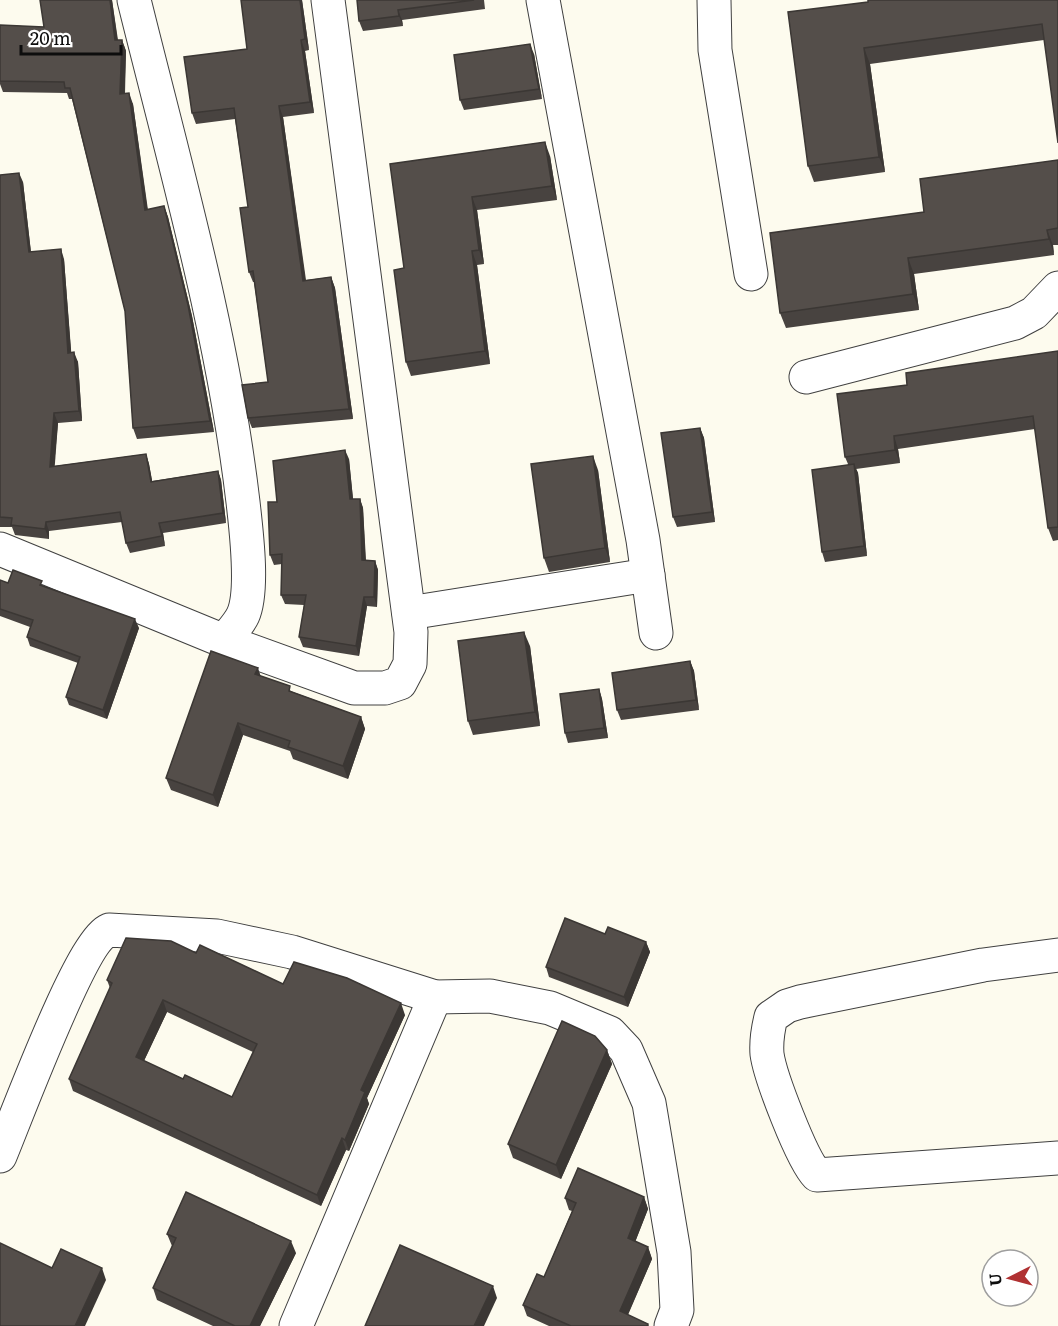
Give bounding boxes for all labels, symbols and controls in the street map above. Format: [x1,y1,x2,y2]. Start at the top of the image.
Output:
scale bar [21,18,122,56]
text: 20 m [30,24,71,51]
north arrow [980,1248,1040,1308]
text: U [981,1272,1007,1287]

